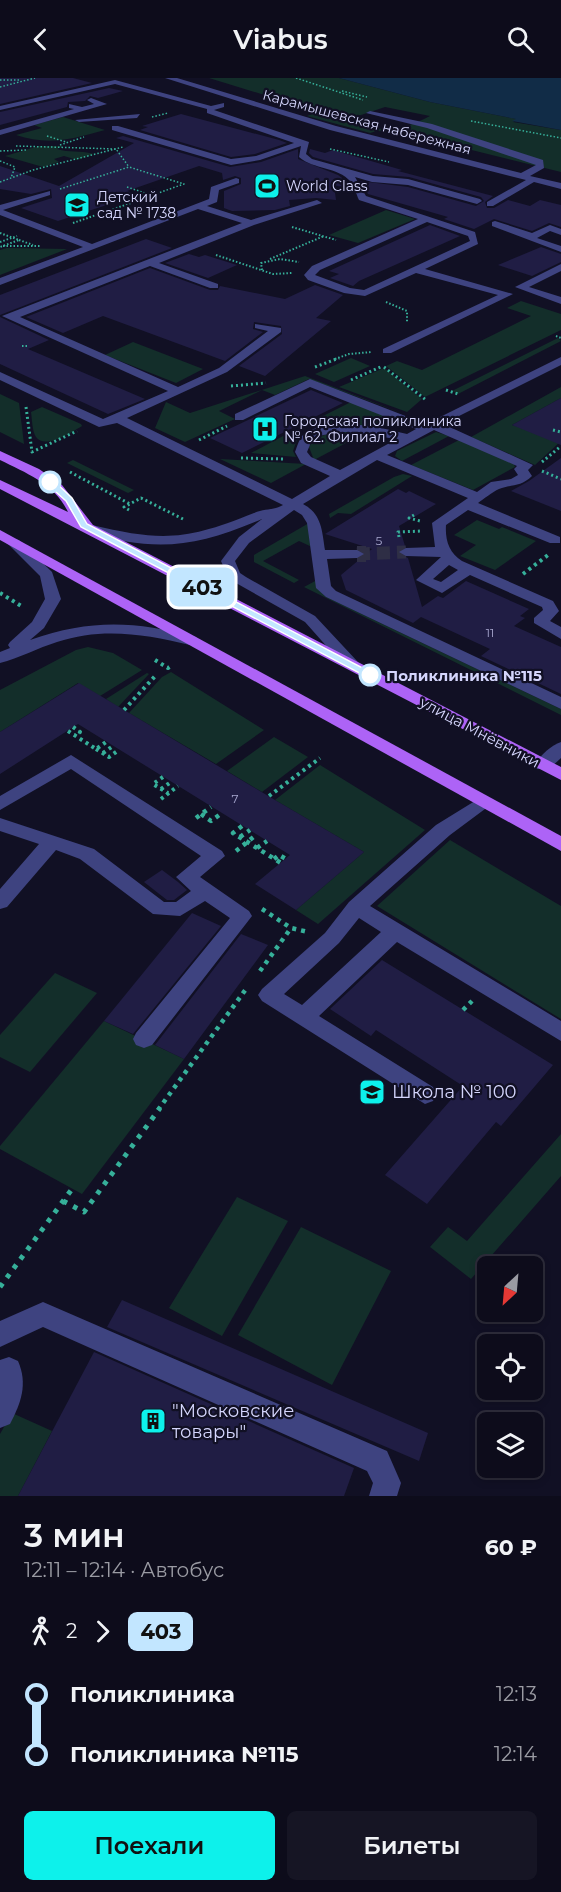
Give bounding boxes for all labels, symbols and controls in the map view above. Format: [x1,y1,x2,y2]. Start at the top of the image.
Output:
icon: back [24,23,57,56]
text: Viabus [233,23,328,56]
icon: search [504,23,537,56]
street label: Карамышевская набережная [261,85,473,159]
sports icon: World Class [252,171,282,201]
place label: World Class [286,177,368,195]
place label: Детский сад № 1738 [97,188,176,222]
school or university icon: Детский сад № 1738 [62,190,92,220]
place label: Городская поликлиника № 62. Филиал 2 [284,412,462,446]
hospital icon: Городская поликлиника № 62. Филиал 2 [250,414,280,444]
unlabelled marker [39,471,61,493]
house number: 5 [376,533,383,548]
line badge: 403 [168,568,236,606]
text: 403 [182,575,222,600]
house number: 11 [486,625,494,640]
marker: Поликлиника №115 [359,664,381,686]
place label: Поликлиника №115 [386,666,542,685]
street label: улица Мнёвники [416,692,543,772]
house number: 7 [231,791,239,806]
school or university icon: Школа № 100 [357,1077,387,1107]
place label: Школа № 100 [392,1081,516,1103]
north arrow [477,1256,543,1322]
map controls [477,1256,543,1478]
button: locate [477,1334,543,1400]
place label: "Московские товары" [172,1400,294,1443]
building icon: "Московские товары" [138,1406,168,1436]
button: layers [477,1412,543,1478]
text: 3 мин [24,1515,125,1555]
text: 60 ₽ [485,1534,537,1561]
text: 12:11 – 12:14 · Автобус [24,1558,224,1582]
icon: walk [24,1615,57,1648]
icon: forward [86,1615,119,1648]
text: 2 [66,1619,77,1643]
text: 403 [140,1619,181,1644]
text: Поликлиника [70,1681,235,1708]
text: 12:13 [496,1682,537,1706]
text: Поликлиника №115 [70,1741,299,1768]
text: 12:14 [494,1742,537,1766]
button: Поехали [24,1811,275,1880]
button: Билеты [287,1811,537,1880]

